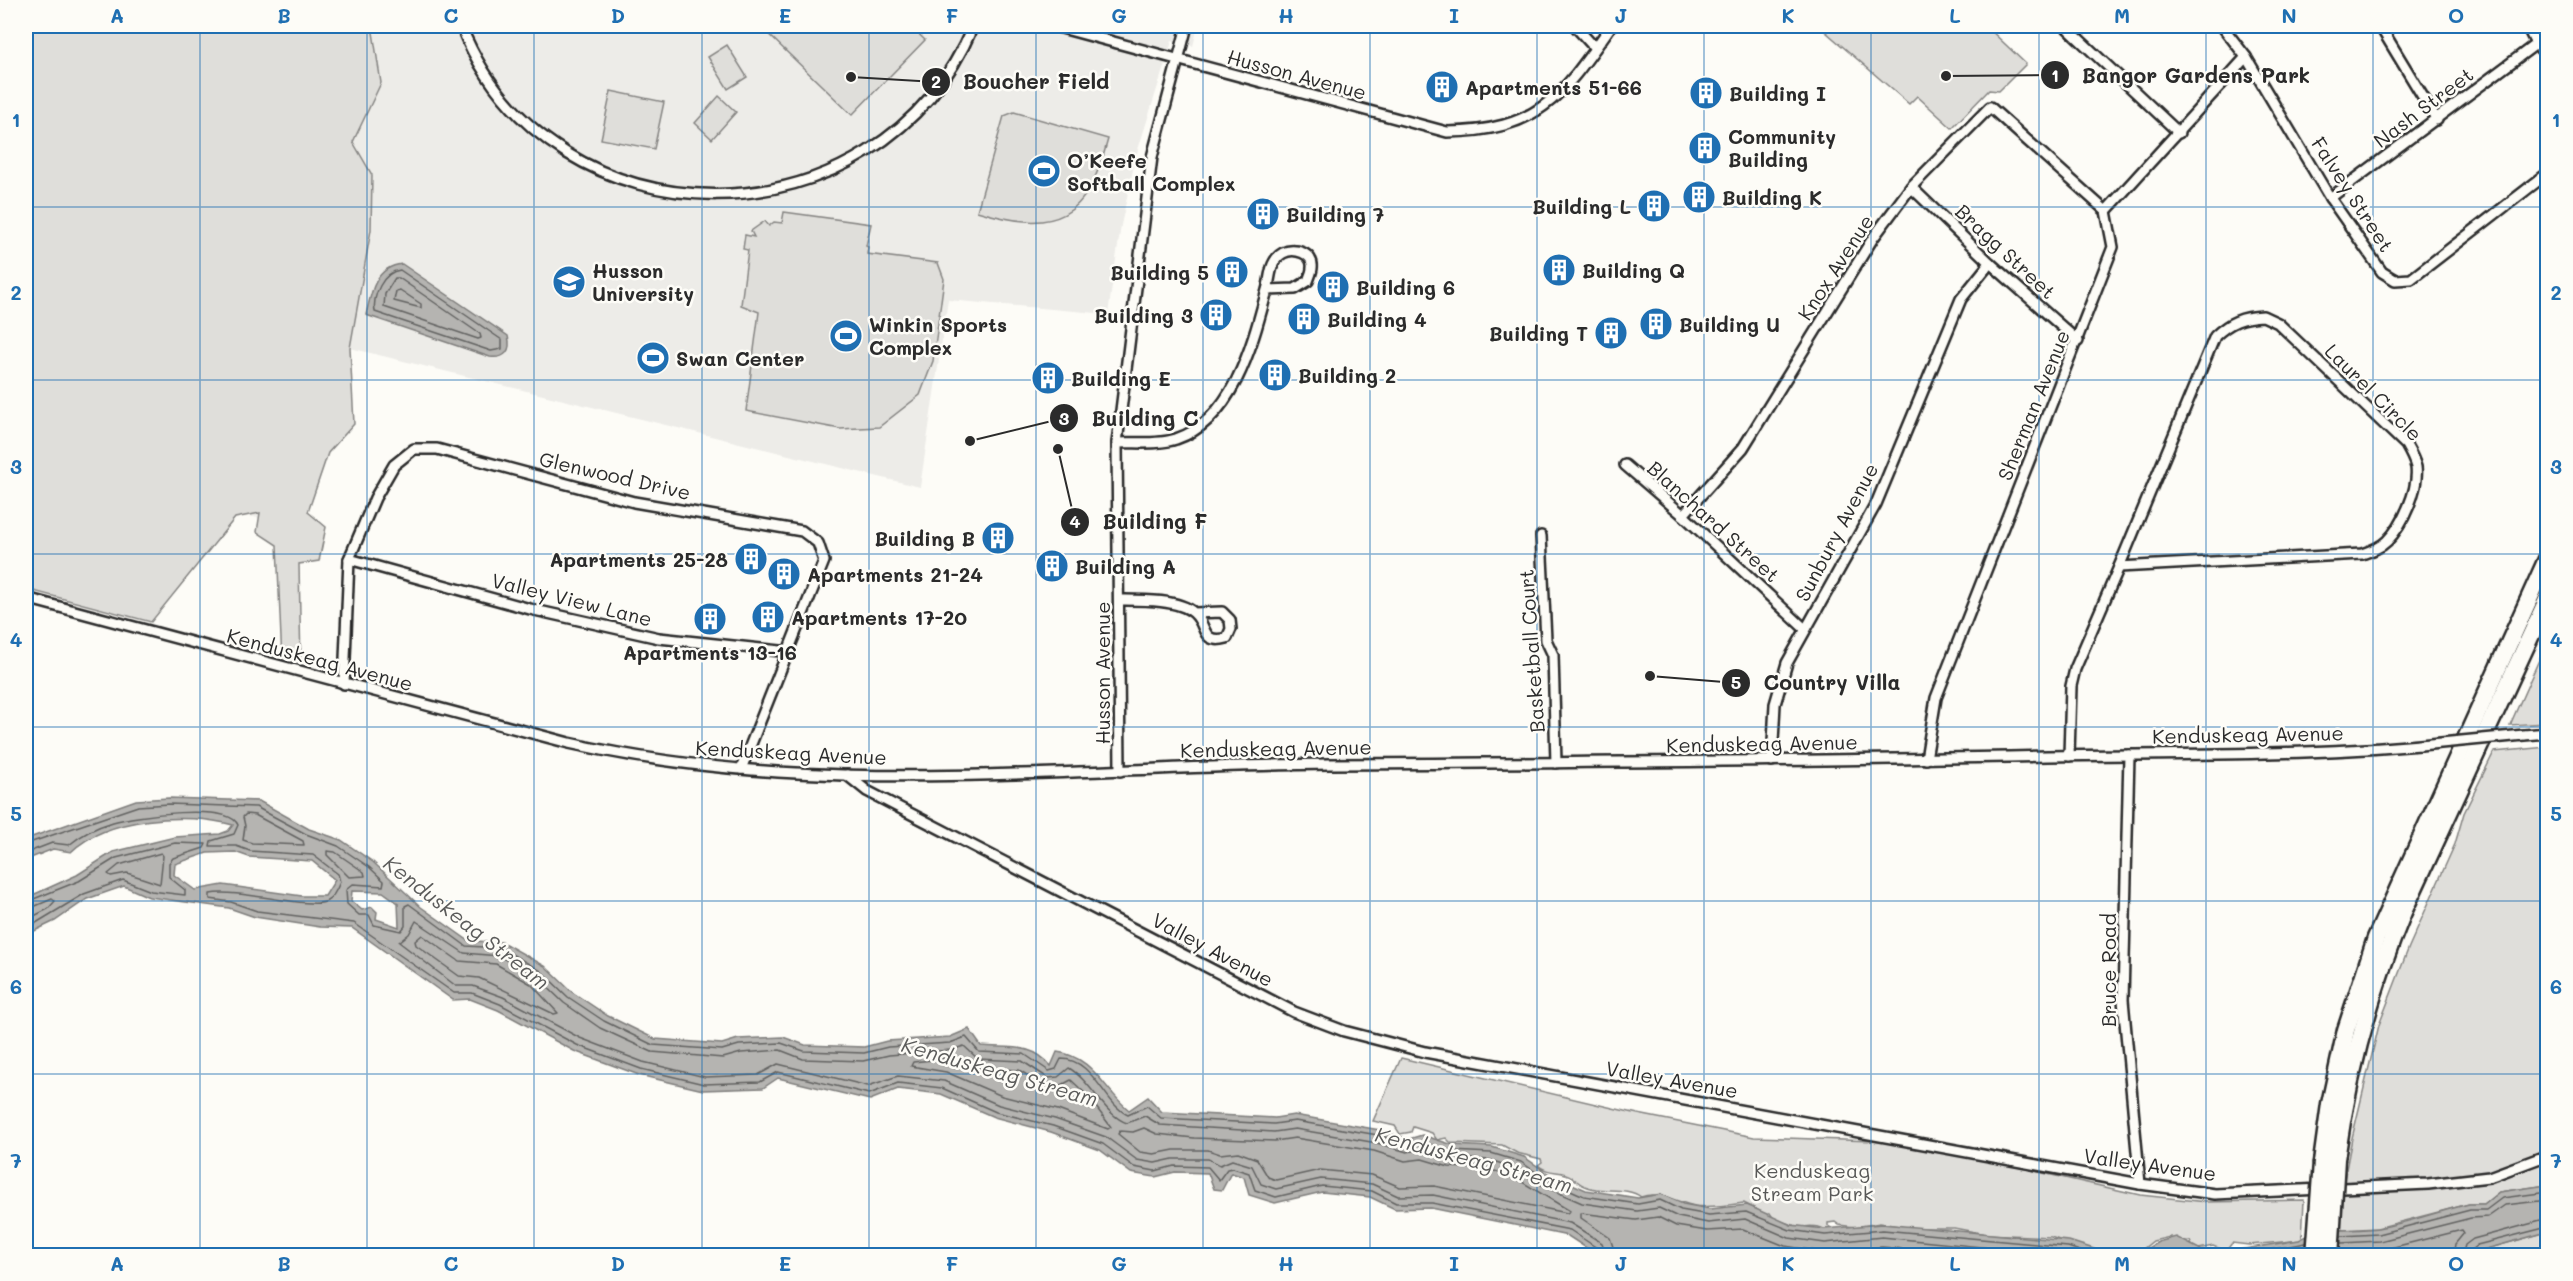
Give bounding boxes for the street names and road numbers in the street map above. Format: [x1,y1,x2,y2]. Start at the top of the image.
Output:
street label: Husson Avenue [1224,43,1370,105]
street label: Nash Street [2368,61,2478,153]
street label: Falvey Street [2306,132,2400,256]
street label: Bragg Street [1950,198,2062,304]
street label: Knox Avenue [1791,209,1879,325]
street label: Sherman Avenue [1991,326,2075,484]
street label: Laurel Circle [2320,338,2428,446]
street label: Glenwood Drive [537,445,693,505]
street label: Blanchard Street [1642,455,1786,587]
street label: Sunbury Avenue [1789,458,1883,606]
street label: Valley View Lane [489,567,655,631]
street label: Basketball Court [1512,568,1550,734]
street label: Husson Avenue [1089,601,1115,745]
street label: Kenduskeag Avenue [224,622,416,696]
street label: Kenduskeag Avenue [2152,719,2344,749]
street label: Kenduskeag Avenue [1666,728,1858,758]
street label: Kenduskeag Avenue [1180,733,1372,763]
street label: Kenduskeag Avenue [695,734,887,770]
street label: Valley Avenue [1148,906,1278,992]
street label: Bruce Road [2095,913,2121,1027]
street label: Valley Avenue [1604,1055,1740,1103]
street label: Valley Avenue [2082,1142,2218,1186]

